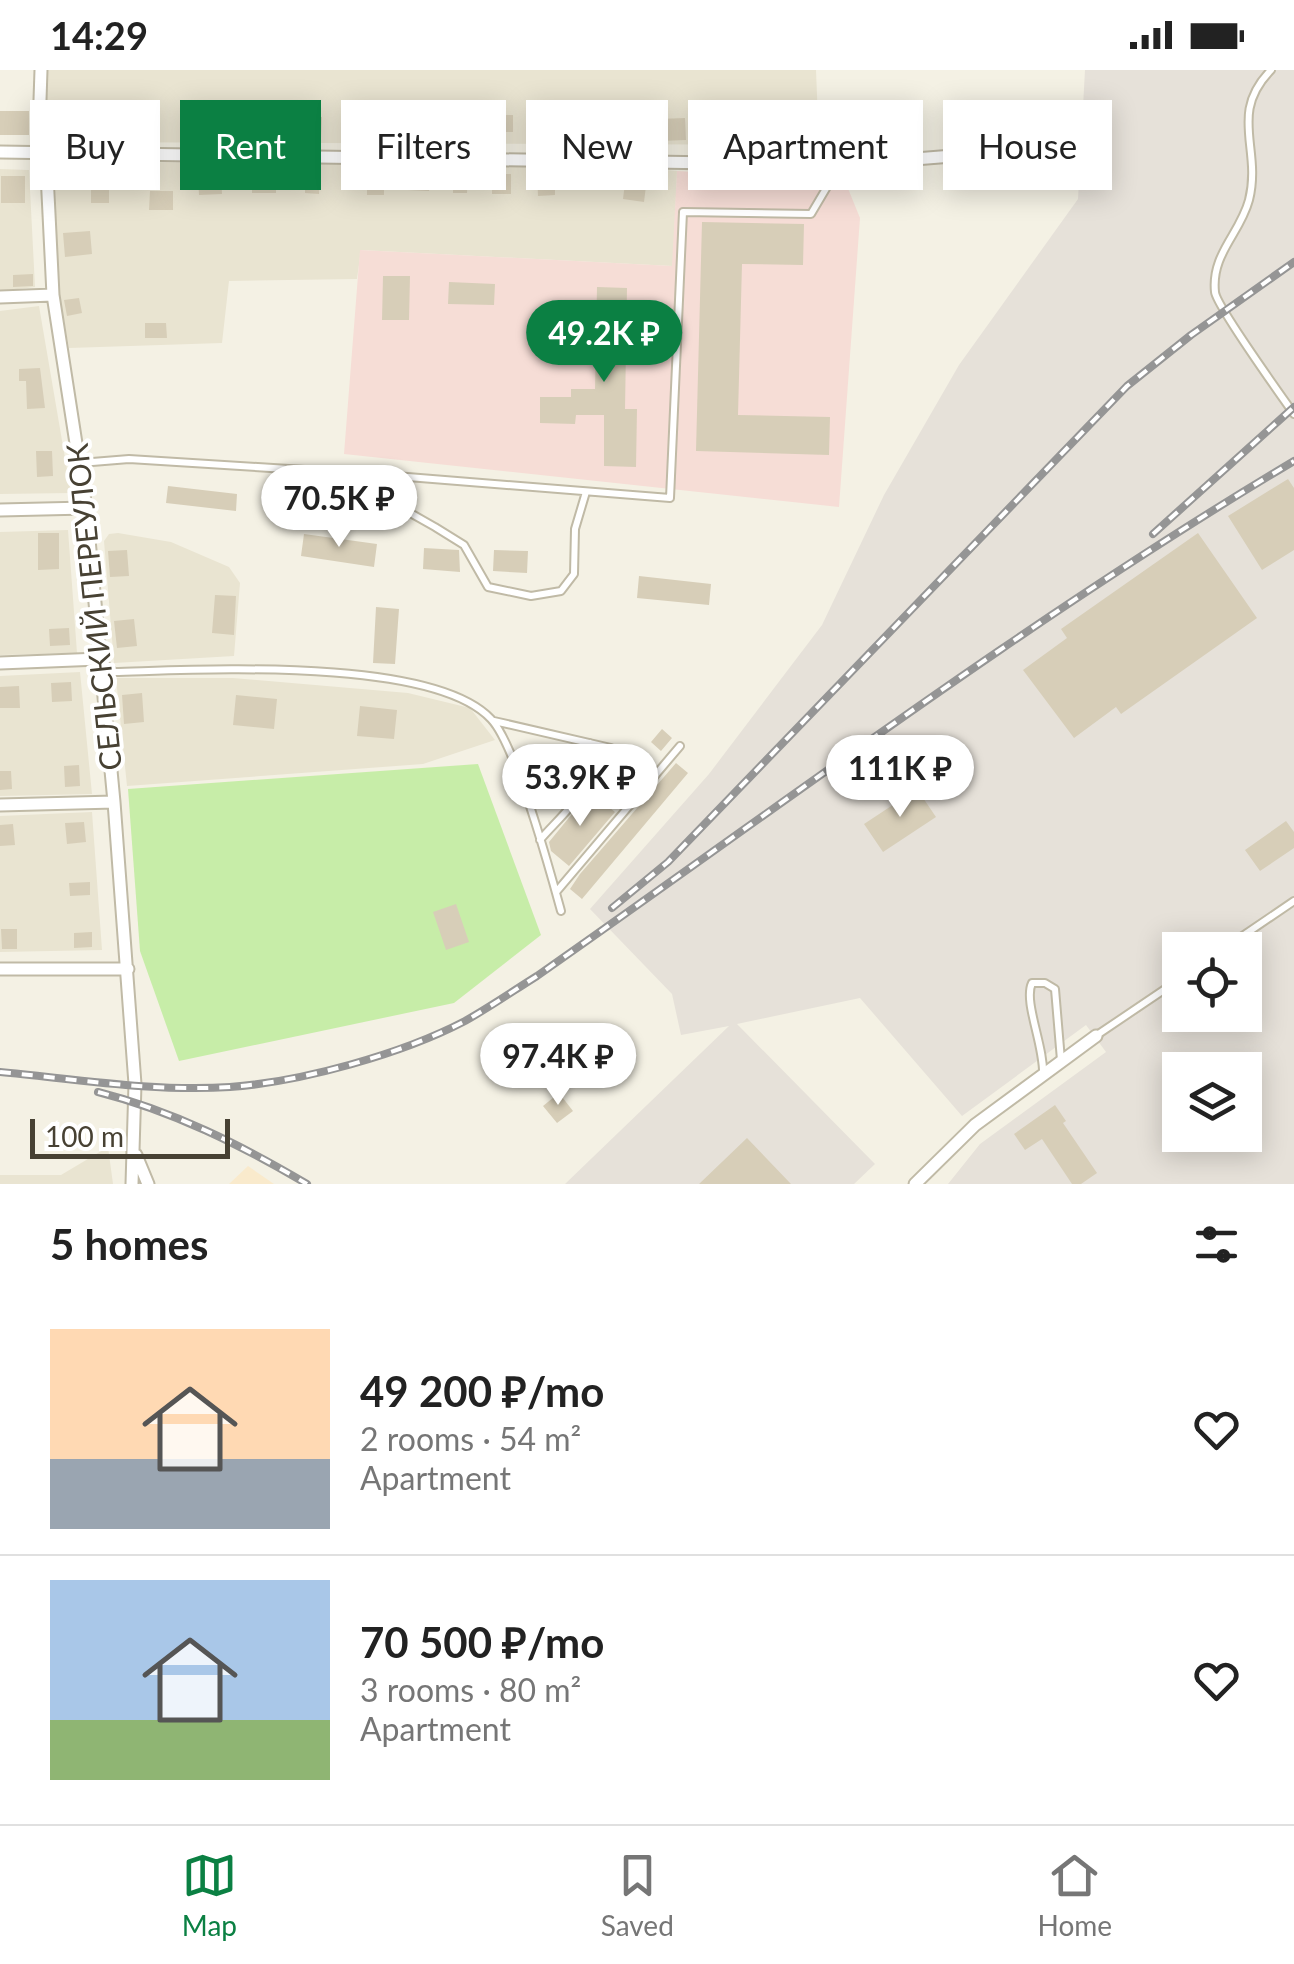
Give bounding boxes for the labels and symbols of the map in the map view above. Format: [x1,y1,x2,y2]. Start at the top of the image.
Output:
pin: 49.2K ₽ [512,300,696,385]
street label: СЕЛЬСКИЙ ПЕРЕУЛОК [58,442,128,772]
pin: 70.5K ₽ [247,465,431,550]
pin: 111K ₽ [819,735,981,820]
pin: 53.9K ₽ [488,744,672,829]
pin: 97.4K ₽ [466,1023,650,1108]
scale bar [30,1114,230,1158]

